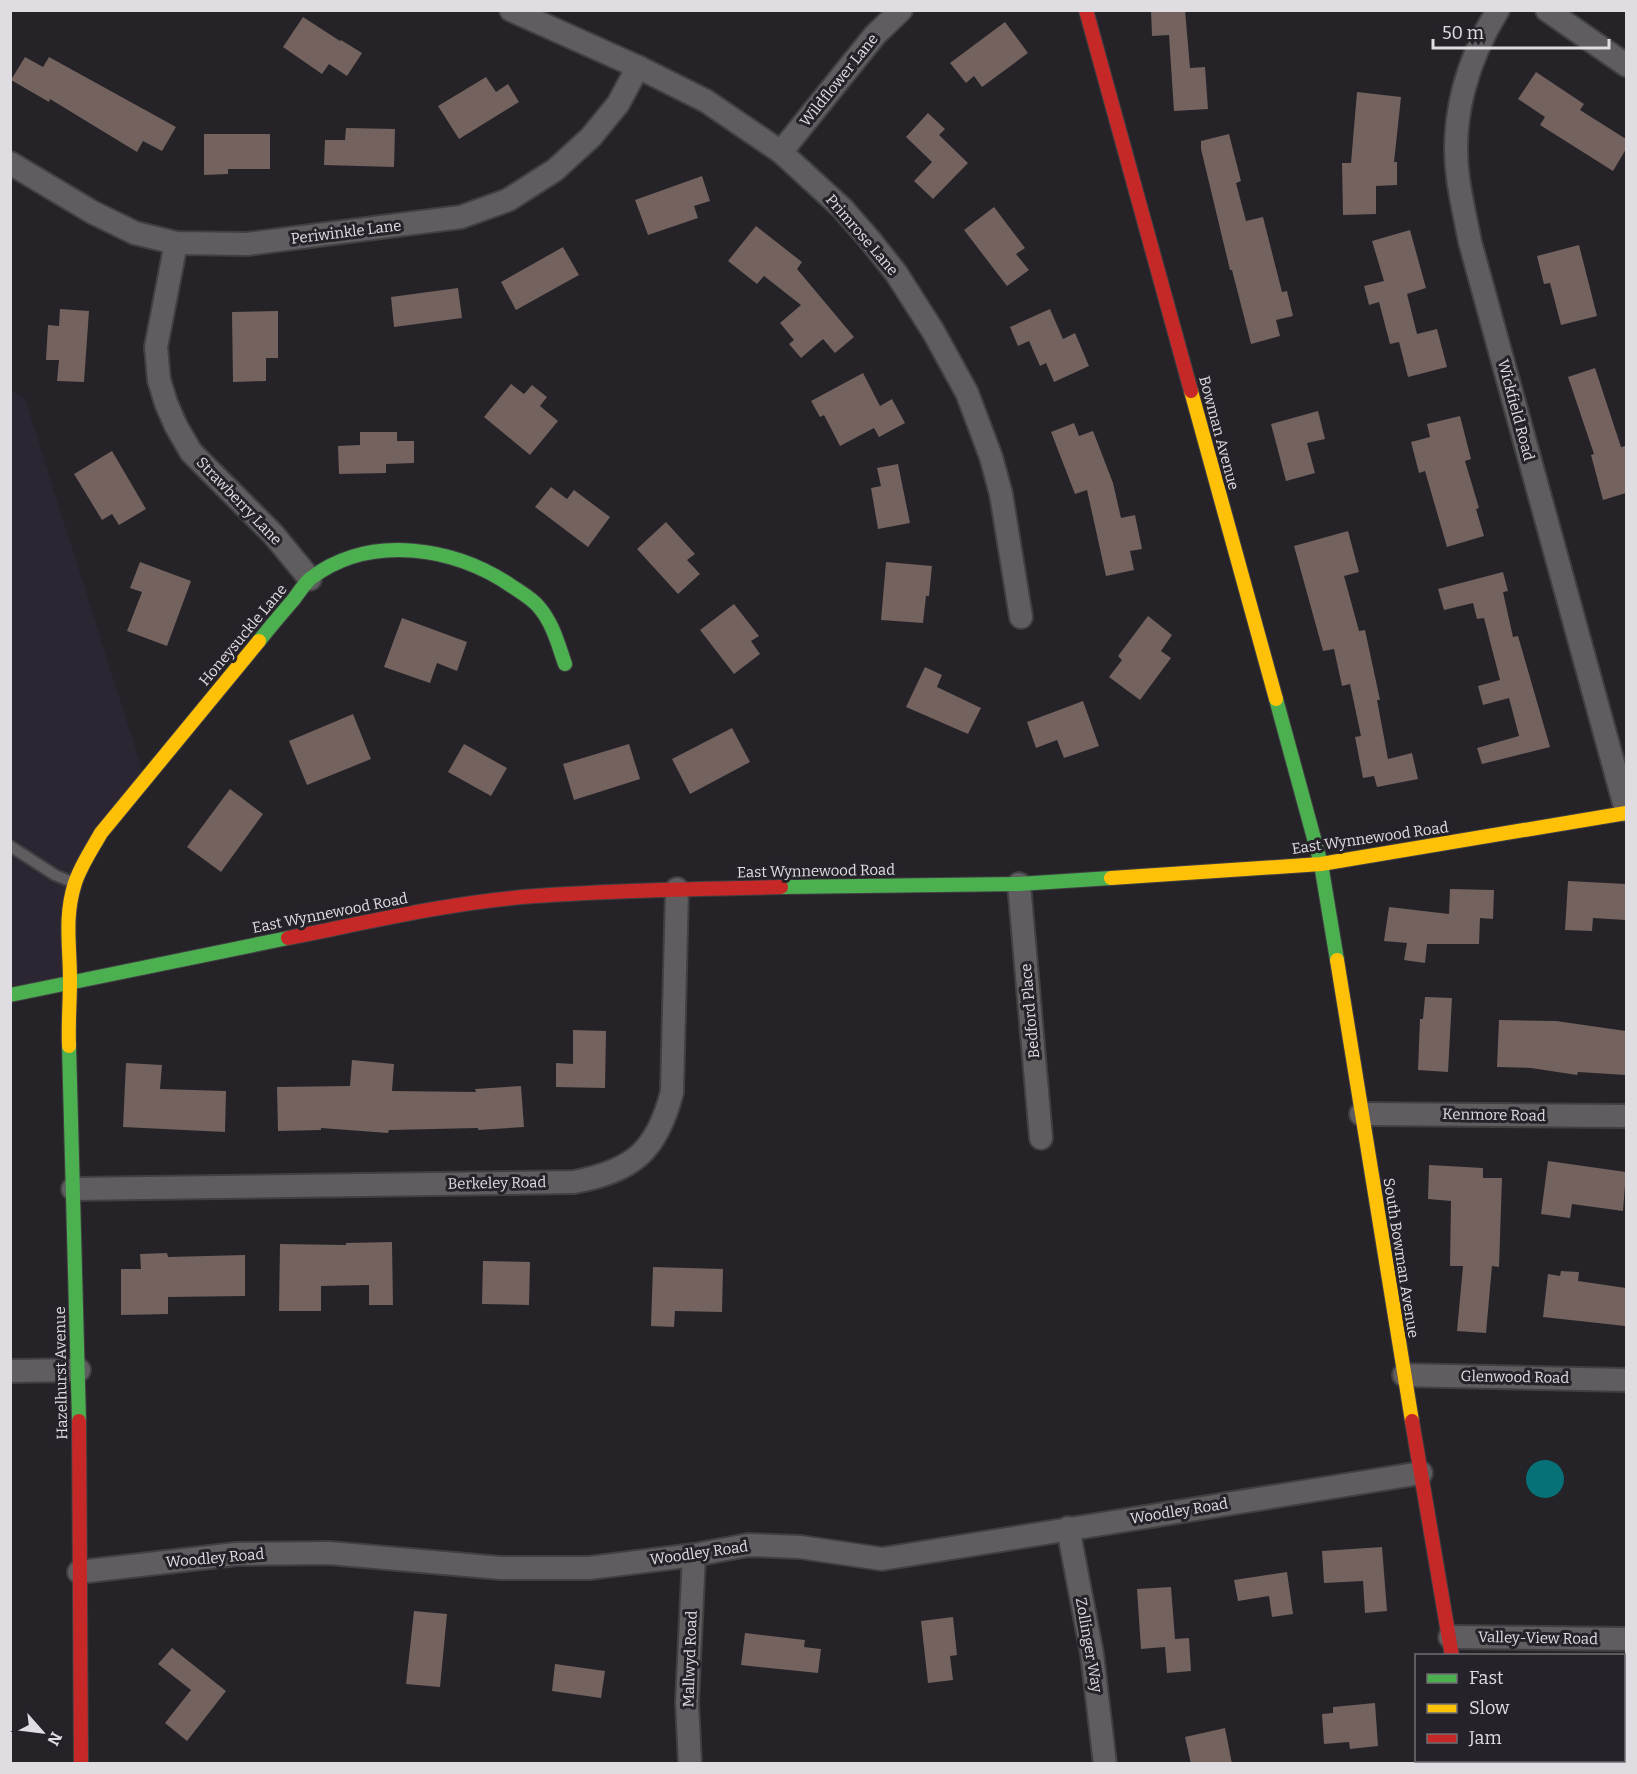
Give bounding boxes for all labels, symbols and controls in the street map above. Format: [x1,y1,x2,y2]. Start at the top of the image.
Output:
scale bar [1433,12,1608,50]
text: 50 m [1442,22,1484,44]
street label: Wildflower Lane [796,30,882,130]
street label: Primrose Lane [822,191,902,279]
street label: Periwinkle Lane [290,216,402,248]
street label: Wickfield Road [1494,357,1538,463]
street label: Bowman Avenue [1195,374,1243,492]
street label: Strawberry Lane [193,453,285,549]
street label: Honeysuckle Lane [195,581,291,689]
street label: East Wynnewood Road [1290,818,1450,858]
street label: East Wynnewood Road [737,861,895,881]
street label: East Wynnewood Road [251,889,409,937]
street label: Bedford Place [1017,963,1043,1059]
street label: Kenmore Road [1442,1105,1546,1125]
street label: Berkeley Road [448,1173,547,1193]
street label: South Bowman Avenue [1379,1177,1423,1339]
street label: Hazelhurst Avenue [51,1306,71,1440]
street label: Glenwood Road [1461,1367,1570,1387]
street label: Woodley Road [1129,1494,1229,1528]
street label: Woodley Road [649,1537,749,1569]
street label: Woodley Road [165,1545,265,1571]
street label: Zollinger Way [1072,1596,1106,1694]
street label: Mallwyd Road [679,1610,701,1708]
street label: Valley-View Road [1478,1628,1598,1648]
legend [1415,1654,1625,1762]
text: Fast [1469,1667,1504,1689]
text: Slow [1469,1697,1510,1719]
north arrow [12,1702,72,1762]
text: Jam [1468,1727,1502,1749]
text: N [44,1729,66,1749]

